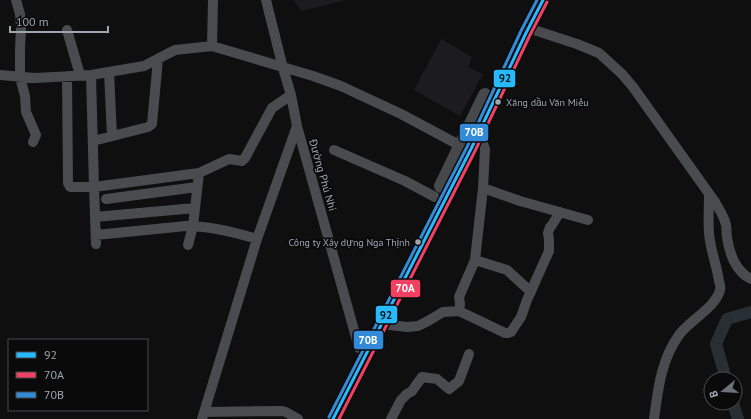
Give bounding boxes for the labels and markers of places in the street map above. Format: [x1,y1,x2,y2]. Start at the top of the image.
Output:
place label: Xăng dầu Văn Miếu [506,96,589,109]
marker: Xăng dầu Văn Miếu [493,97,503,107]
place label: Công ty Xây dựng Nga Thịnh [288,236,410,249]
marker: Công ty Xây dựng Nga Thịnh [413,237,423,247]

